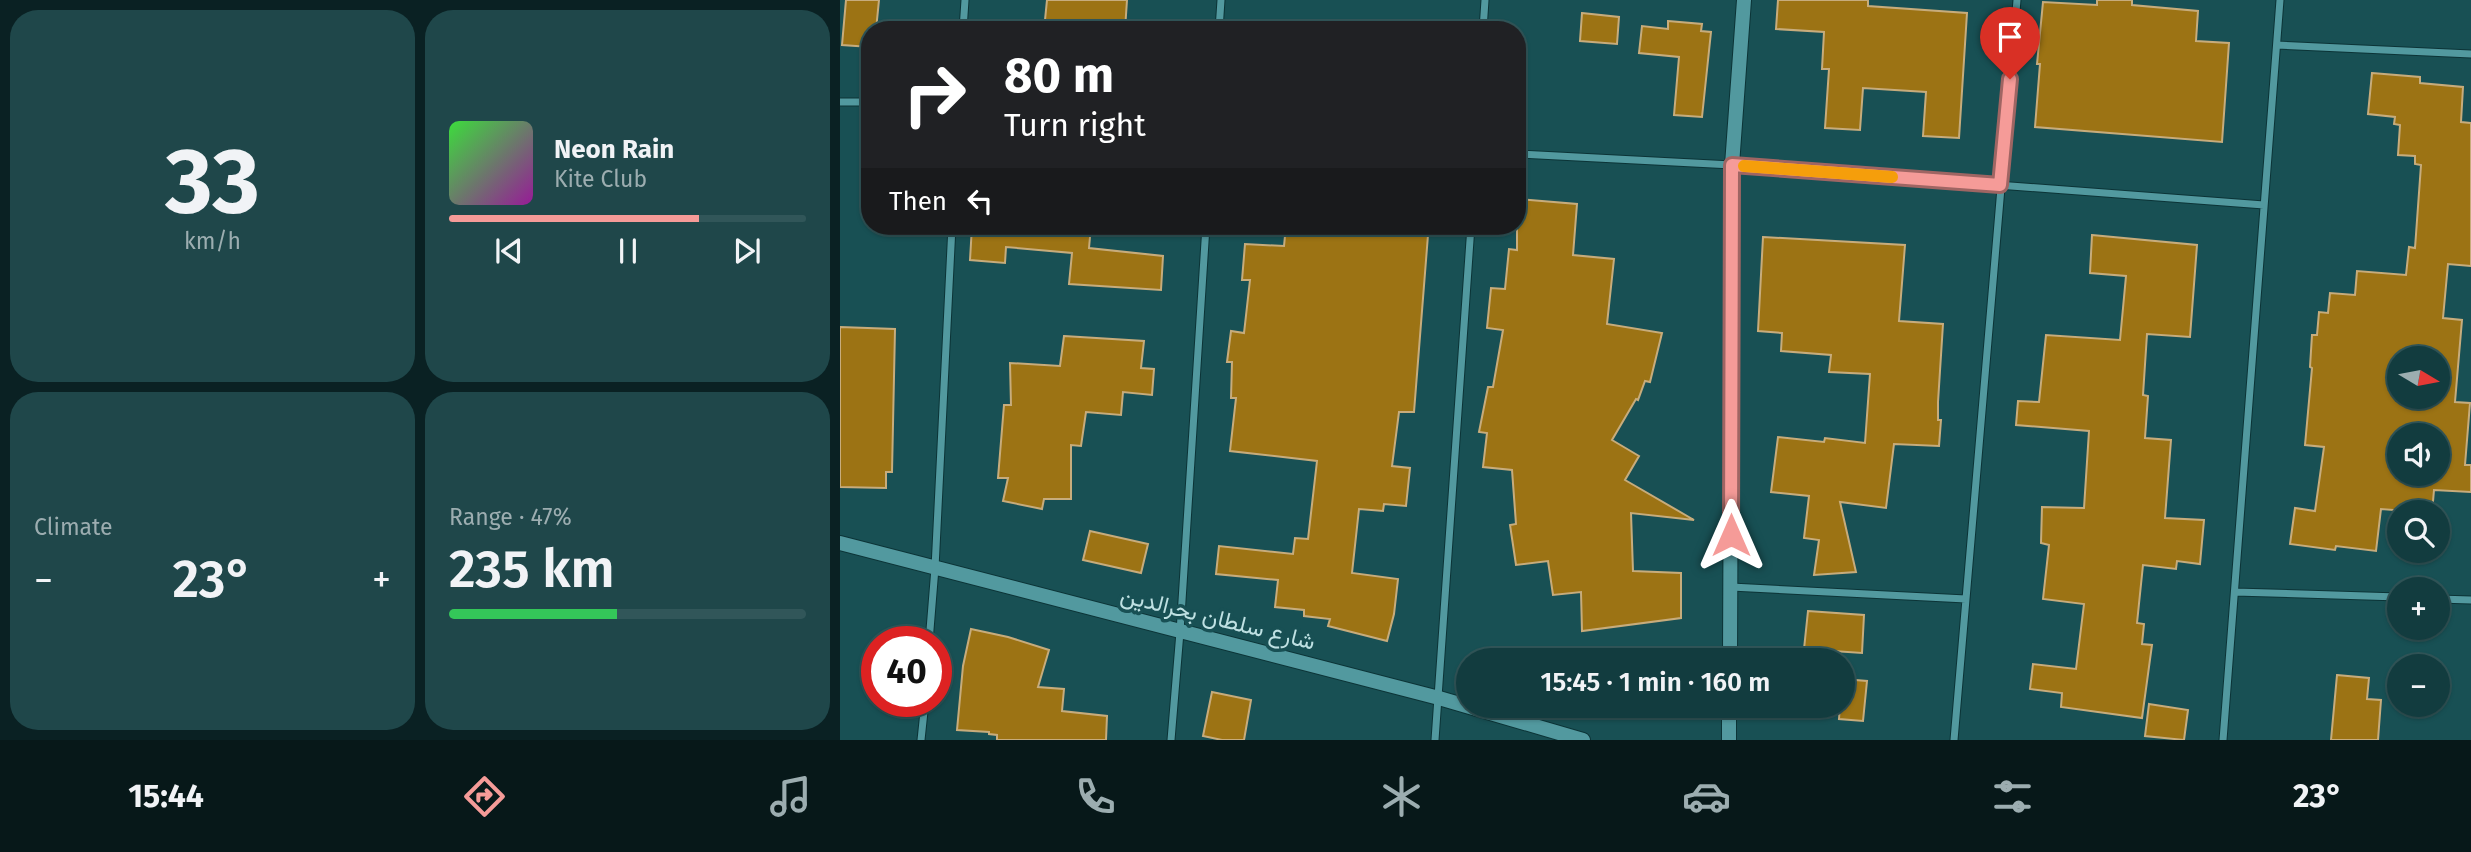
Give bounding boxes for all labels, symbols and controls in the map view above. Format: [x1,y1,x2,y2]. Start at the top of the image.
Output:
pin [1980,7,2040,79]
icon: arrive [1991,18,2029,56]
text: 80 m [1004,46,1114,105]
icon: right [889,49,980,140]
text: Turn right [1004,106,1146,144]
text: 33 [165,127,260,236]
text: Neon Rain [554,134,674,165]
text: Kite Club [554,165,647,193]
icon: left [961,182,999,220]
text: Then [889,186,947,217]
text: km/h [184,227,241,255]
icon: previous [490,232,528,270]
icon: pause [609,232,647,270]
icon: next [728,232,766,270]
north arrow [2387,346,2450,410]
map controls [2387,346,2450,717]
button: sound [2387,423,2450,486]
position arrow [1694,498,1768,572]
button: search [2387,500,2450,563]
text: Range · 47% [449,503,572,531]
text: Climate [34,513,113,541]
text: 235 km [449,538,615,601]
text: 23° [172,548,253,611]
text: − [34,557,53,603]
text: + [372,557,391,603]
button: + [2387,577,2450,640]
street label: شارع سلطان بحرالدين [1117,580,1318,658]
speed limit sign: 40 [861,626,952,717]
button: − [2387,654,2450,717]
text: 15:45 · 1 min · 160 m [1541,667,1770,698]
icon: directions [460,772,509,821]
icon: music [766,772,815,821]
icon: phone [1071,772,1120,821]
icon: climate [1377,772,1426,821]
icon: car [1682,772,1731,821]
icon: filters [1988,772,2037,821]
text: 15:44 [128,777,204,815]
text: 23° [2293,777,2343,815]

